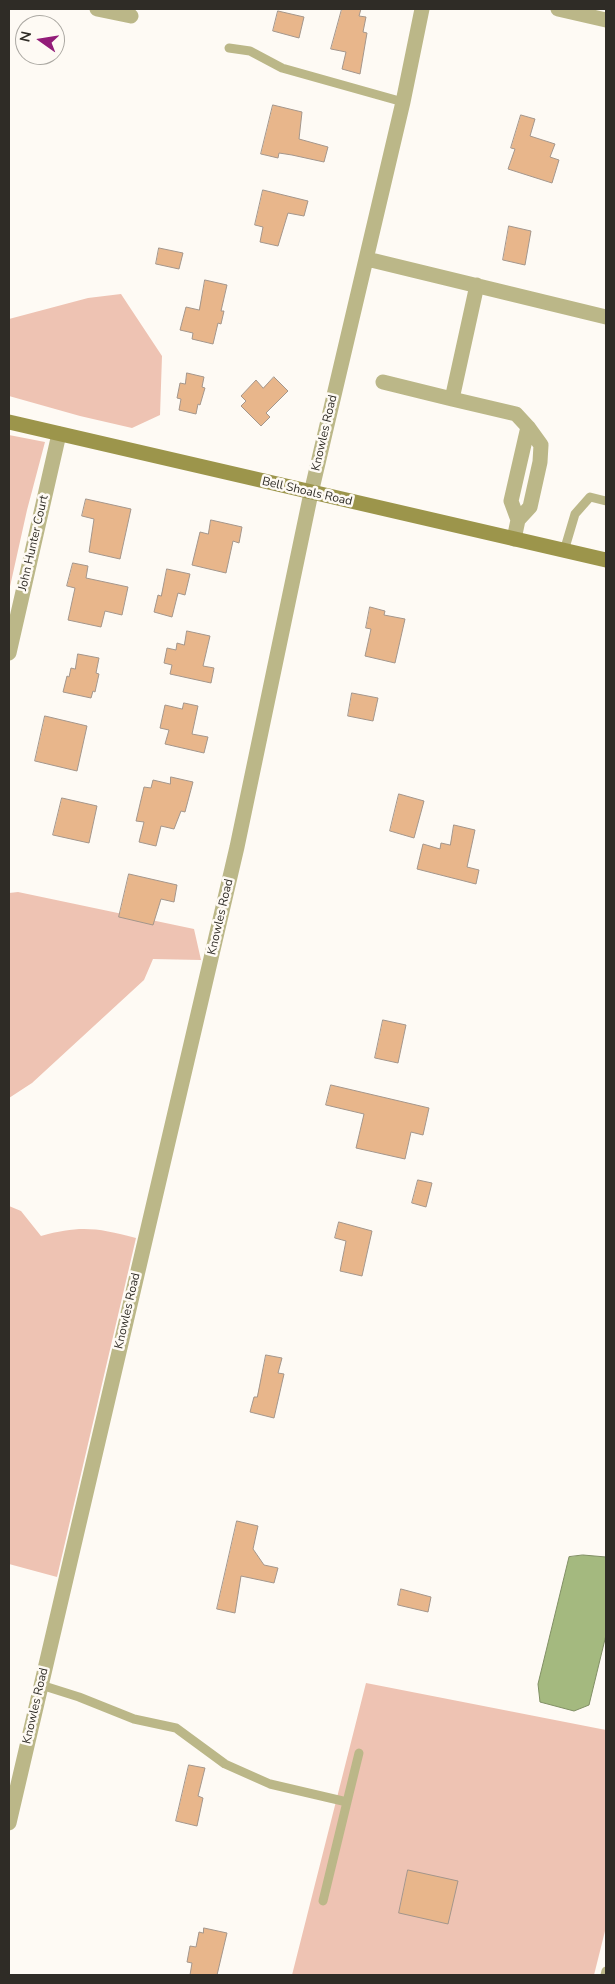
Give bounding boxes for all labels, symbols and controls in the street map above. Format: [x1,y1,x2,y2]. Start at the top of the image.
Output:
north arrow [15,15,65,65]
text: N [15,30,36,44]
street label: Knowles Road [309,394,341,472]
street label: Bell Shoals Road [260,475,354,509]
street label: John Hunter Court [16,494,52,592]
street label: Knowles Road [205,878,237,956]
street label: Knowles Road [112,1272,144,1350]
street label: Knowles Road [20,1667,52,1745]

